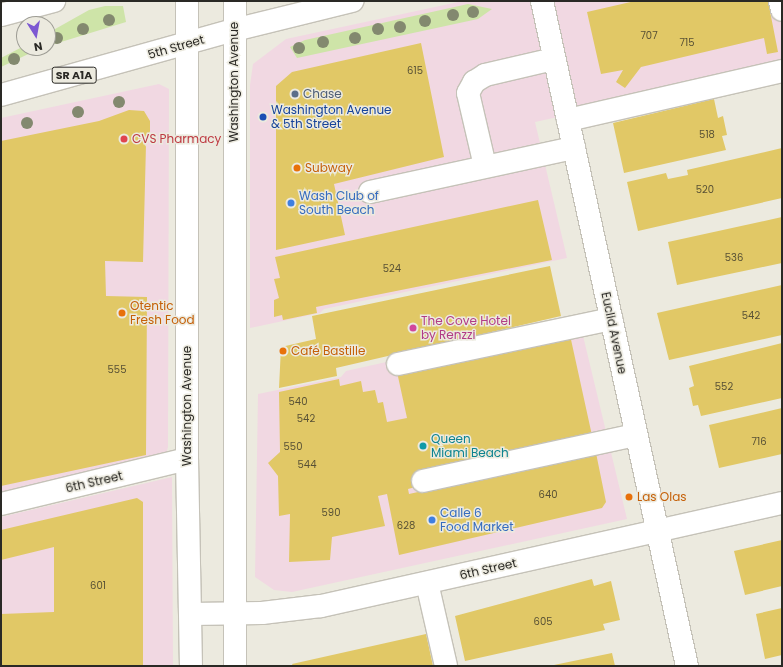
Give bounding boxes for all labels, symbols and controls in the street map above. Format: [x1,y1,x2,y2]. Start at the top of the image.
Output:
north arrow [16,16,56,56]
street label: Washington Avenue [227,22,241,142]
house number: 707 [640,30,658,42]
street label: 5th Street [146,32,206,62]
house number: 715 [680,37,694,49]
text: N [33,38,44,55]
house number: 615 [407,65,423,77]
road number: SR A1A [51,66,97,84]
place label: Chase [303,87,342,101]
marker: Chase [290,89,300,99]
place label: Washington Avenue & 5th Street [271,103,392,131]
marker: Washington Avenue & 5th Street [258,112,268,122]
house number: 518 [699,129,715,141]
place label: CVS Pharmacy [132,132,221,146]
marker: CVS Pharmacy [119,134,129,144]
place label: Subway [305,161,353,175]
marker: Subway [292,163,302,173]
house number: 520 [696,184,714,196]
place label: Wash Club of South Beach [299,189,379,217]
marker: Wash Club of South Beach [286,198,296,208]
house number: 536 [725,252,743,264]
house number: 524 [383,263,401,275]
street label: Euclid Avenue [598,291,630,375]
place label: Otentic Fresh Food [130,299,195,327]
marker: Otentic Fresh Food [117,308,127,318]
house number: 542 [742,310,760,322]
place label: The Cove Hotel by Renzzi [421,314,511,342]
marker: The Cove Hotel by Renzzi [408,323,418,333]
place label: Café Bastille [291,344,365,358]
street label: Washington Avenue [180,346,194,466]
marker: Café Bastille [278,346,288,356]
house number: 555 [108,364,126,376]
house number: 552 [715,381,733,393]
house number: 540 [289,396,307,408]
house number: 542 [297,413,315,425]
place label: Queen Miami Beach [431,432,509,460]
house number: 716 [751,436,767,448]
house number: 550 [284,441,302,453]
marker: Queen Miami Beach [418,441,428,451]
house number: 544 [298,459,316,471]
street label: 6th Street [64,468,124,496]
house number: 640 [539,489,557,501]
place label: Las Olas [637,490,687,504]
marker: Las Olas [624,492,634,502]
place label: Calle 6 Food Market [440,506,514,534]
house number: 590 [322,507,340,519]
marker: Calle 6 Food Market [427,515,437,525]
house number: 628 [397,520,415,532]
street label: 6th Street [458,555,518,583]
house number: 601 [90,580,106,592]
house number: 605 [534,616,552,628]

